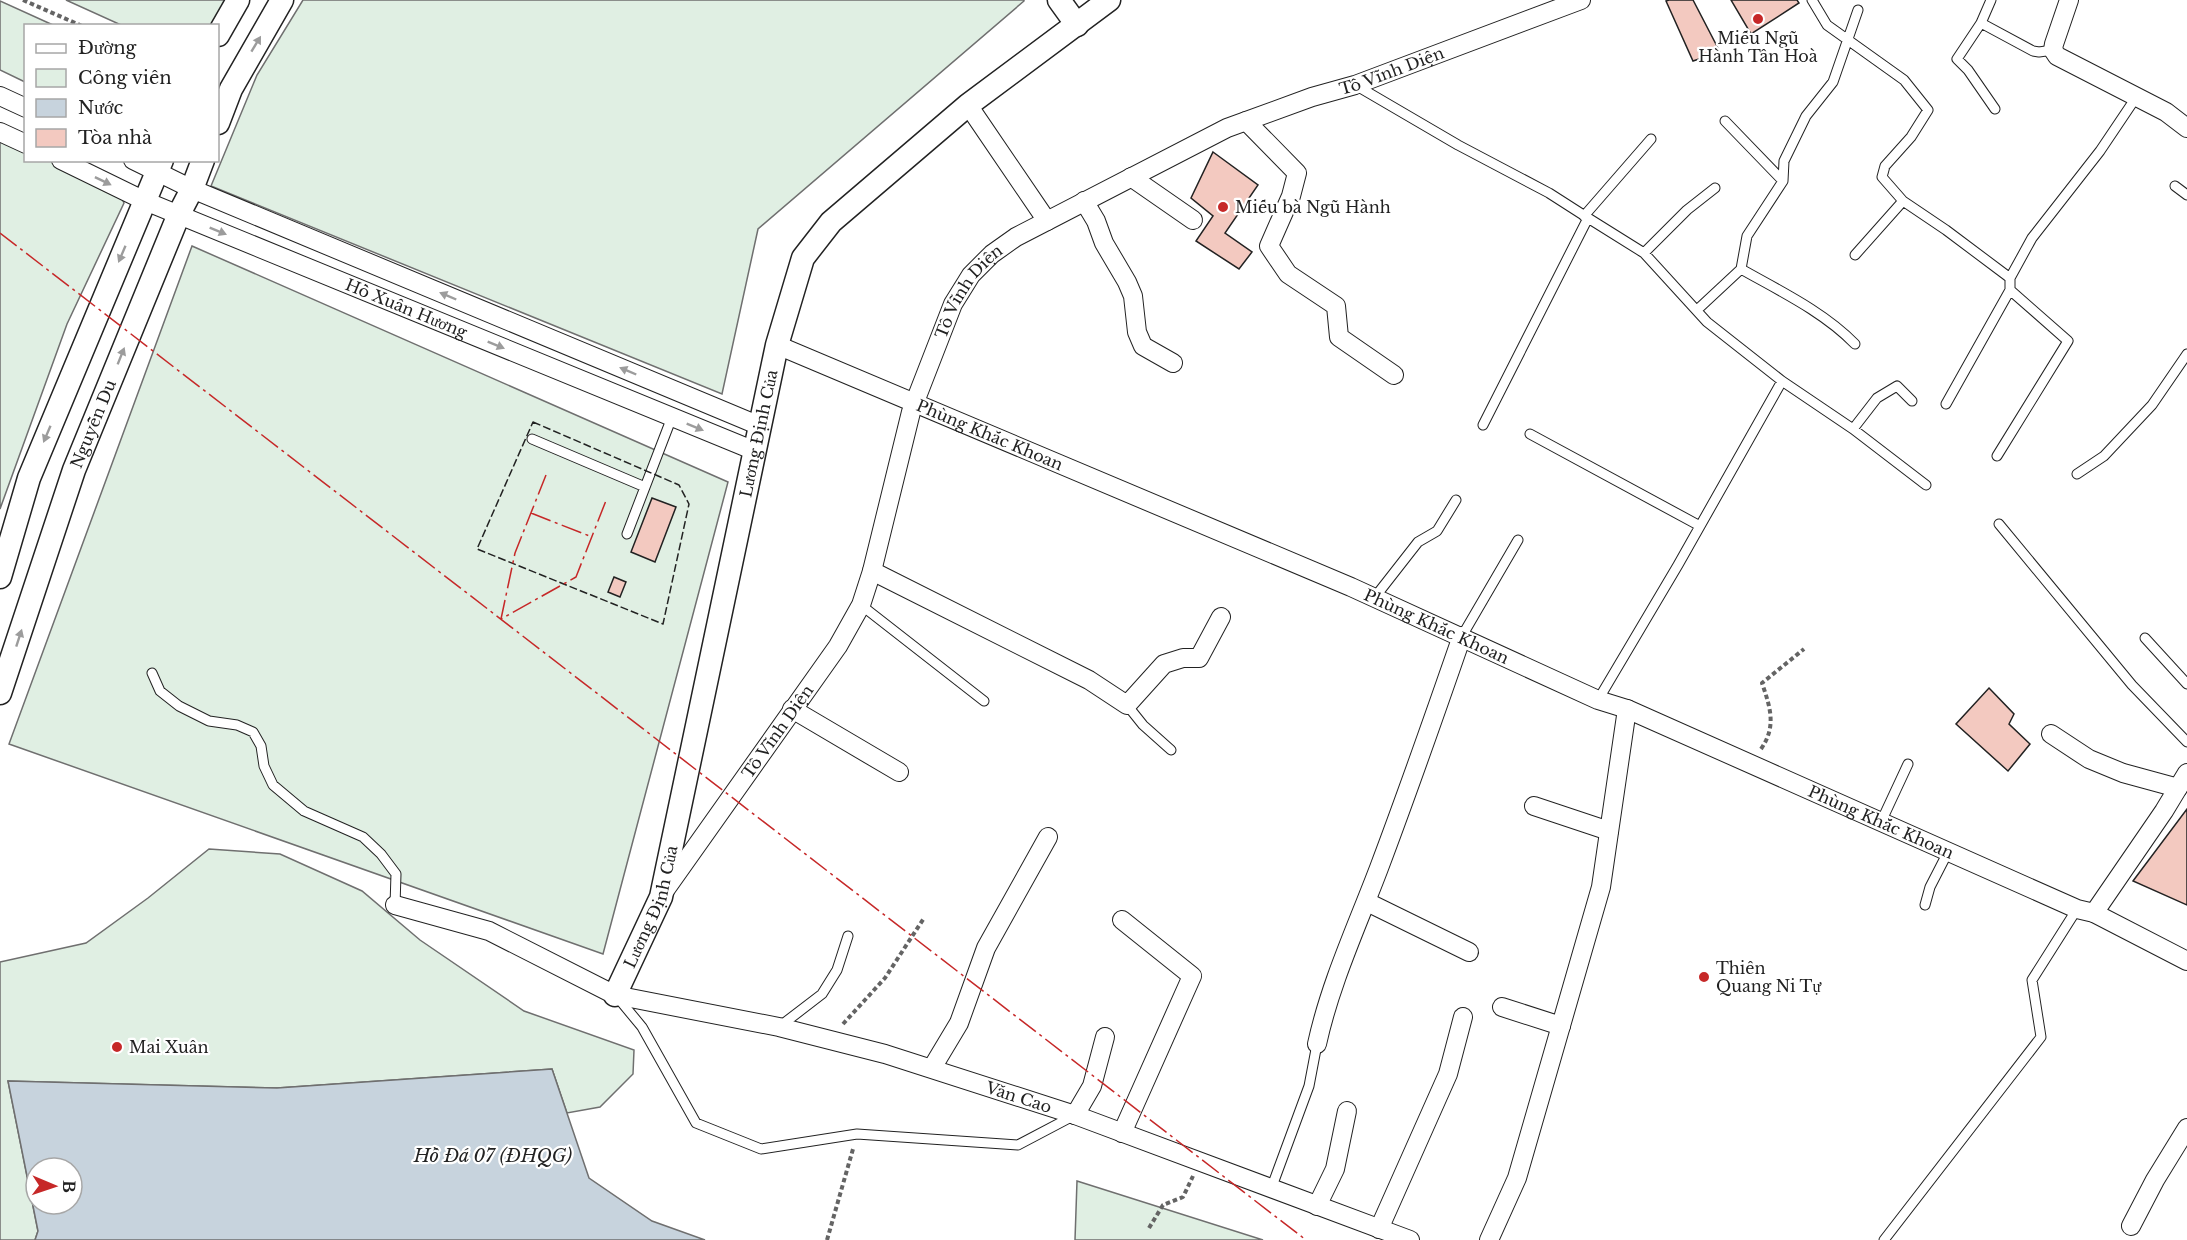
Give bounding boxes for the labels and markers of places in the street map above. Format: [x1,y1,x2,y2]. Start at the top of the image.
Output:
marker: Miếu Ngũ Hành Tân Hoà [1751,12,1765,26]
place label: Miếu Ngũ Hành Tân Hoà [1698,28,1818,66]
place label: Miếu bà Ngũ Hành [1235,197,1391,217]
marker: Miếu bà Ngũ Hành [1216,200,1230,214]
place label: Thiên Quang Ni Tự [1716,958,1822,996]
marker: Thiên Quang Ni Tự [1697,970,1711,984]
place label: Mai Xuân [129,1037,209,1057]
marker: Mai Xuân [110,1040,124,1054]

